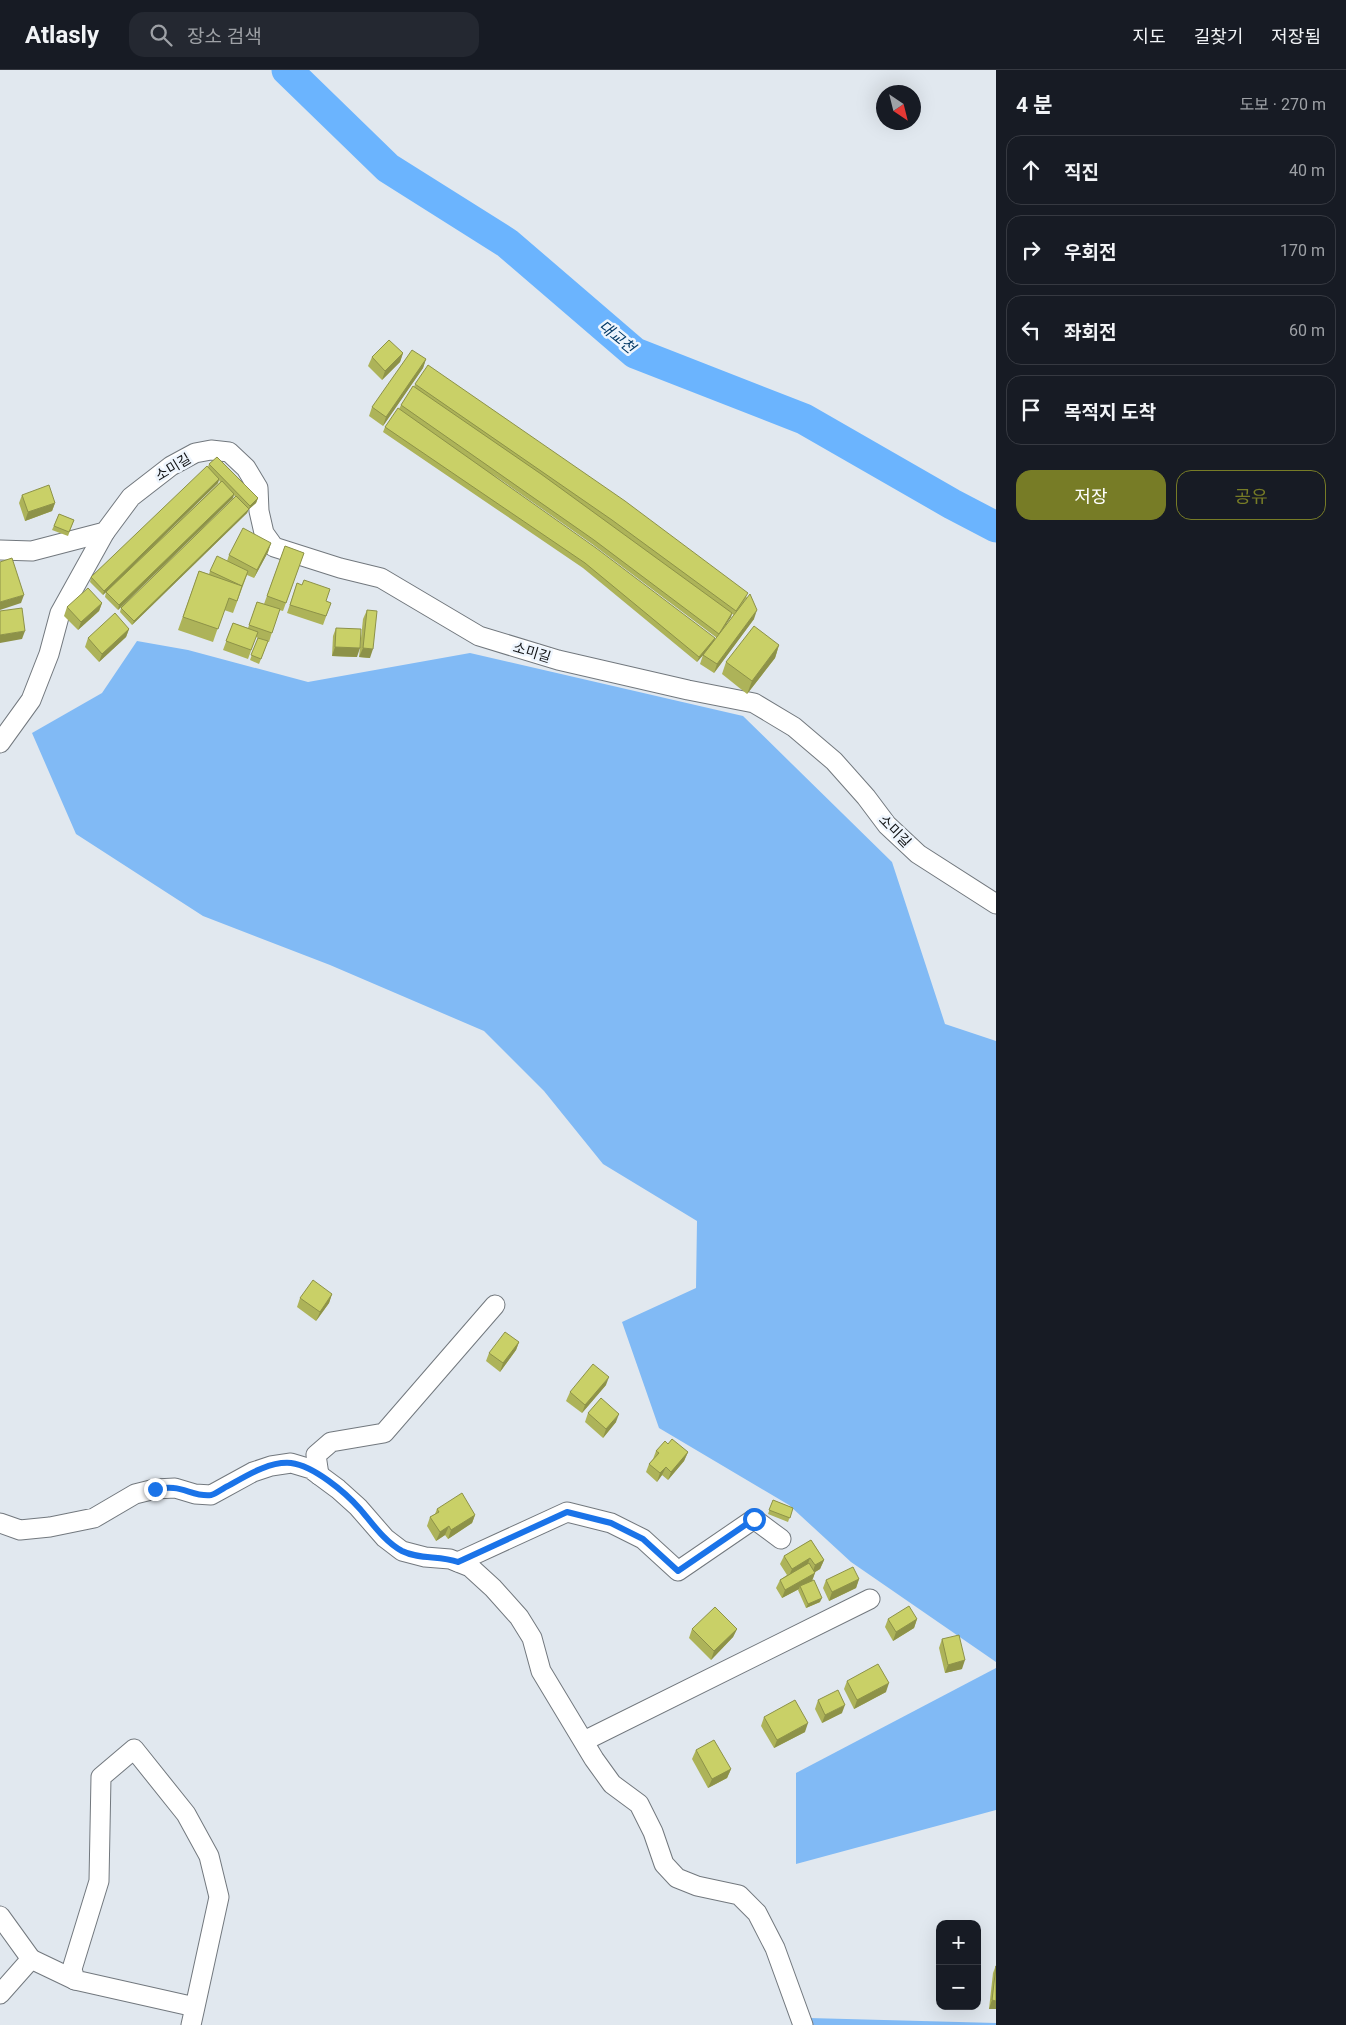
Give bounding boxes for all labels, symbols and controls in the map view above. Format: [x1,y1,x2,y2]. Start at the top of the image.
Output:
search box [129,12,479,57]
text: Atlasly [25,21,99,49]
icon: search [147,21,175,49]
text: 장소 검색 [187,25,262,48]
text: 지도 [1133,26,1166,47]
text: 길찾기 [1194,26,1243,47]
text: 저장됨 [1271,26,1321,47]
north arrow [876,85,921,130]
text: 4 분 [1016,93,1053,117]
text: 도보 · 270 m [1239,95,1326,114]
icon: ahead [1017,156,1045,184]
text: 직진 [1064,161,1099,184]
text: 40 m [1289,161,1325,180]
icon: right [1017,236,1045,264]
text: 우회전 [1064,241,1116,264]
text: 170 m [1280,241,1325,260]
icon: left [1017,316,1045,344]
water label: 대교천 [595,317,640,358]
text: 좌회전 [1064,321,1116,344]
text: 60 m [1289,321,1325,340]
icon: arrive [1017,396,1045,424]
text: 목적지 도착 [1064,401,1156,424]
street label: 소미길 [152,450,194,484]
button: 저장 [1016,470,1166,520]
button: 공유 [1176,470,1326,520]
street label: 소미길 [511,639,553,665]
street label: 소미길 [876,812,914,850]
route end [144,1478,167,1501]
route start [743,1508,766,1531]
map controls [936,1920,981,2010]
button: + [936,1920,981,1965]
button: − [936,1965,981,2010]

